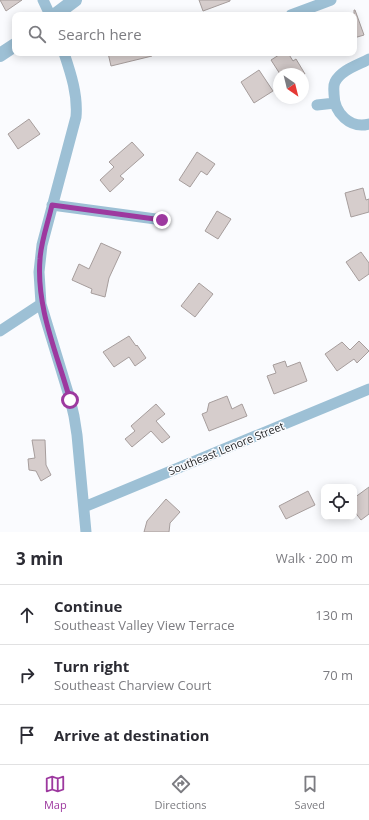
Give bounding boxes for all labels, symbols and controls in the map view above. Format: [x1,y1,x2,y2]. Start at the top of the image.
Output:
search box [12,12,357,56]
icon: search [26,23,48,45]
text: Search here [58,24,142,44]
north arrow [273,68,309,104]
route end [153,211,171,229]
route start [61,391,79,409]
street label: Southeast Lenore Street [166,418,286,478]
map controls [321,484,357,520]
button: locate [321,484,357,520]
text: 3 min [16,547,63,570]
text: Walk · 200 m [276,549,353,567]
text: Continue [54,596,122,616]
icon: ahead [16,604,38,626]
text: 130 m [315,606,353,624]
text: Southeast Valley View Terrace [54,616,235,634]
text: Turn right [54,656,129,676]
icon: right [16,664,38,686]
text: 70 m [323,666,353,684]
text: Southeast Charview Court [54,676,211,694]
icon: arrive [16,724,38,746]
text: Arrive at destination [54,725,209,745]
tab: Map [44,773,67,812]
tab: Directions [155,773,207,812]
tab: Saved [294,773,325,812]

